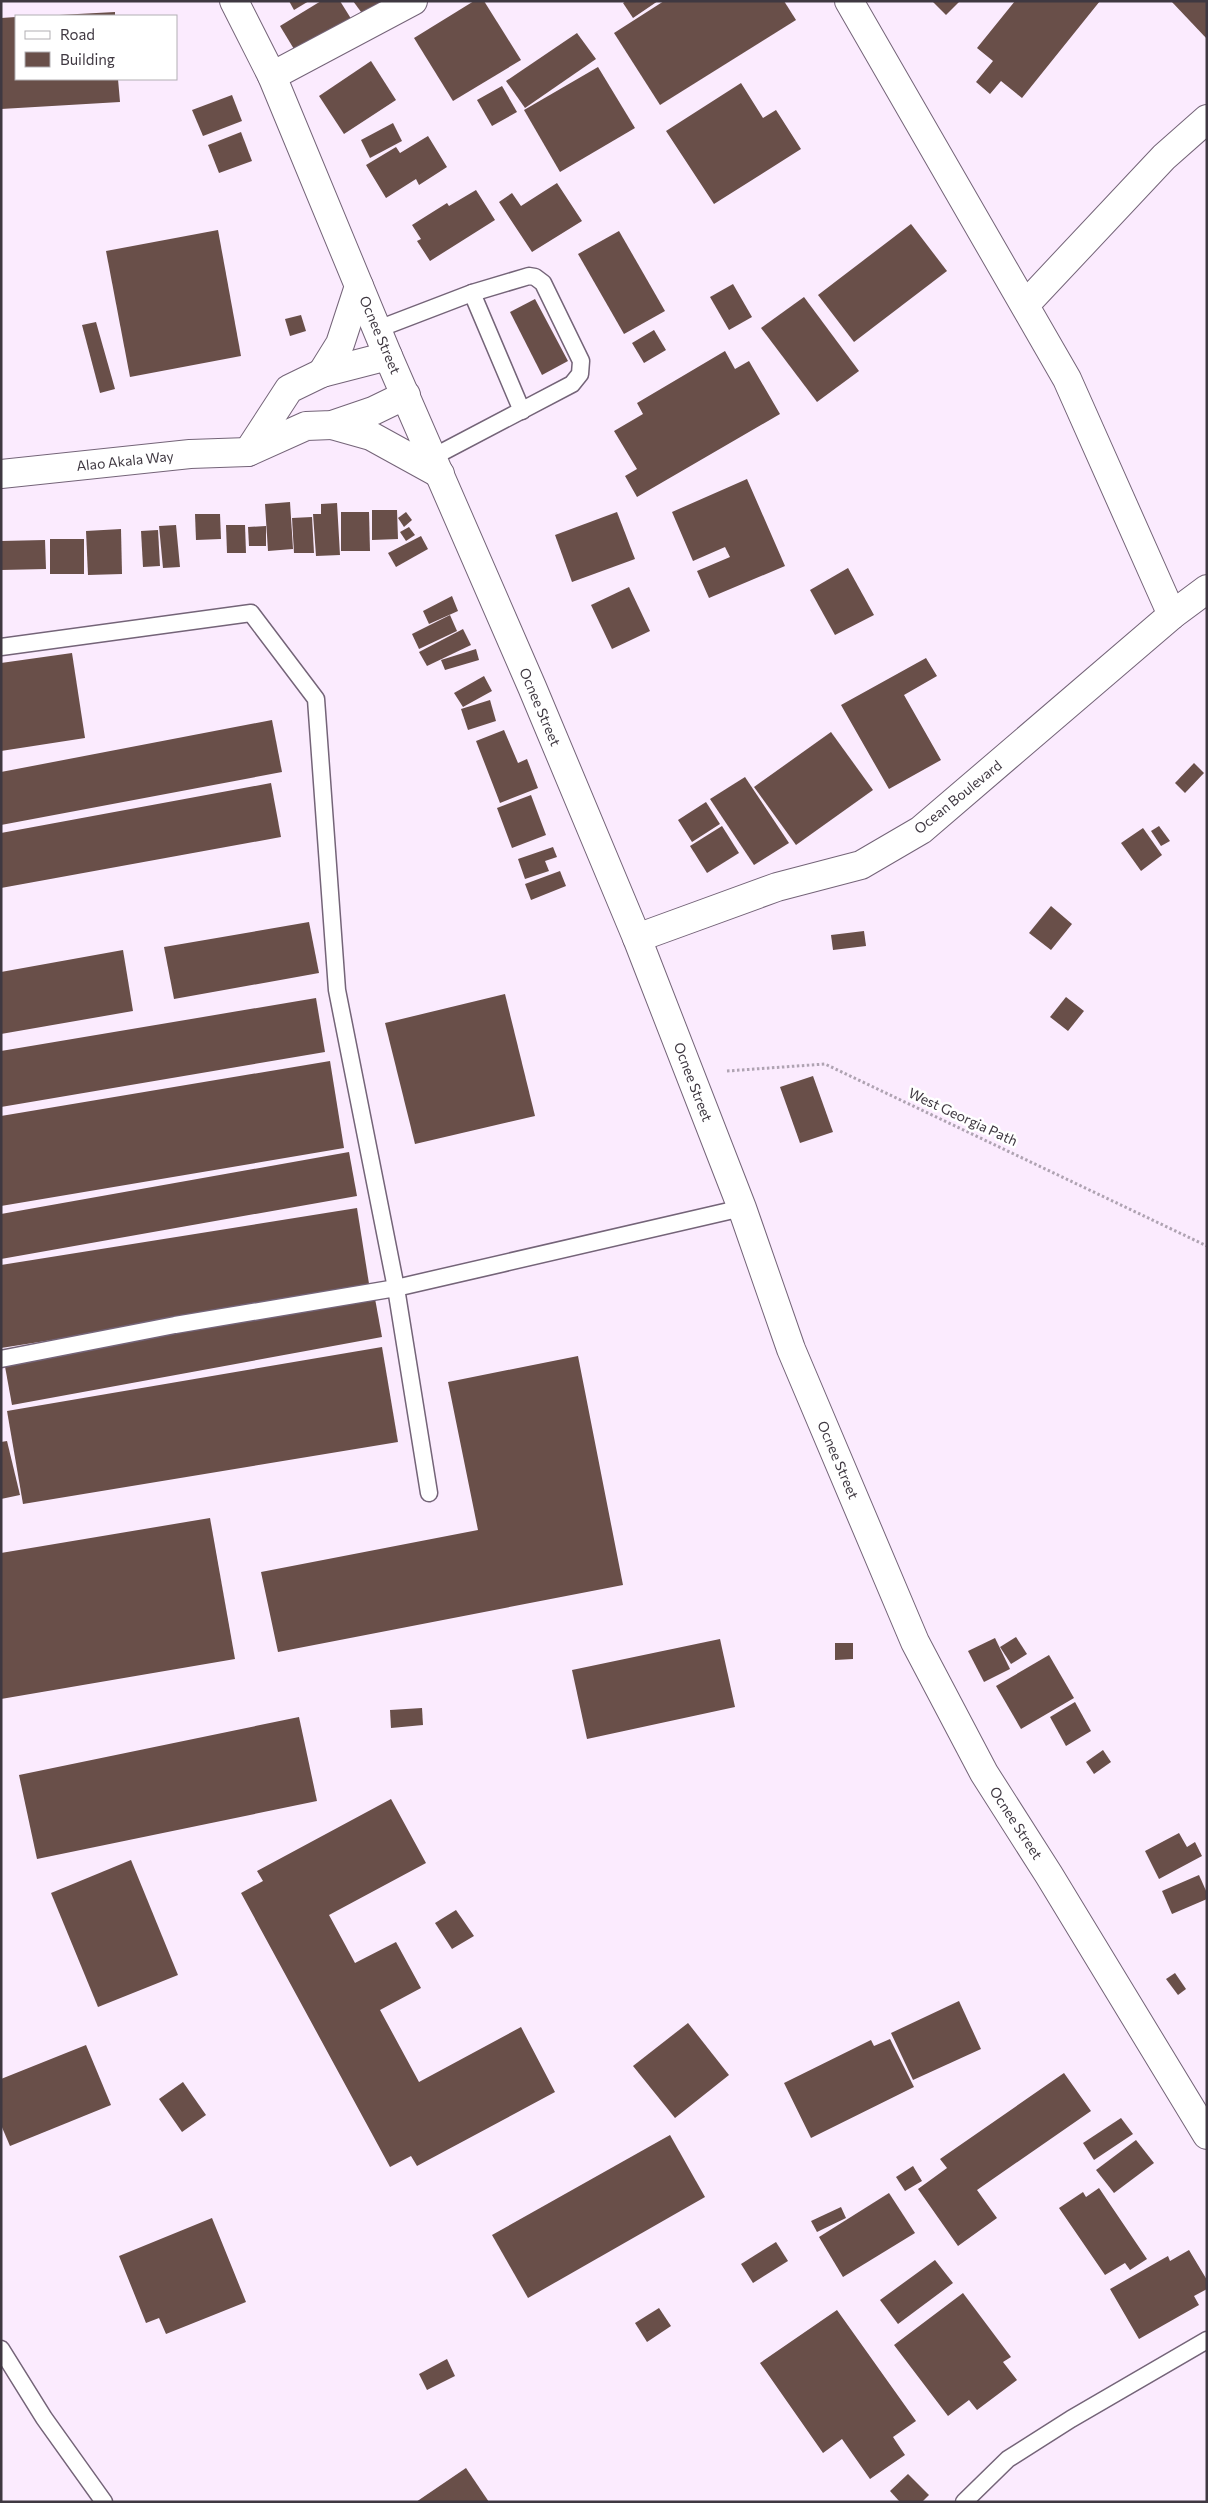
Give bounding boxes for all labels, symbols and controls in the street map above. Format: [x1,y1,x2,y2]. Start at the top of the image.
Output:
legend [15,15,178,80]
text: Road [60,25,95,43]
text: Building [60,50,115,68]
street label: Ocnee Street [356,293,405,377]
street label: Alao Akala Way [75,447,174,474]
street label: Ocnee Street [516,665,565,749]
street label: Ocean Boulevard [911,756,1005,837]
street label: Ocnee Street [671,1040,716,1124]
street label: West Georgia Path [906,1084,1020,1149]
street label: Ocnee Street [814,1418,863,1502]
street label: Ocnee Street [987,1783,1046,1863]

